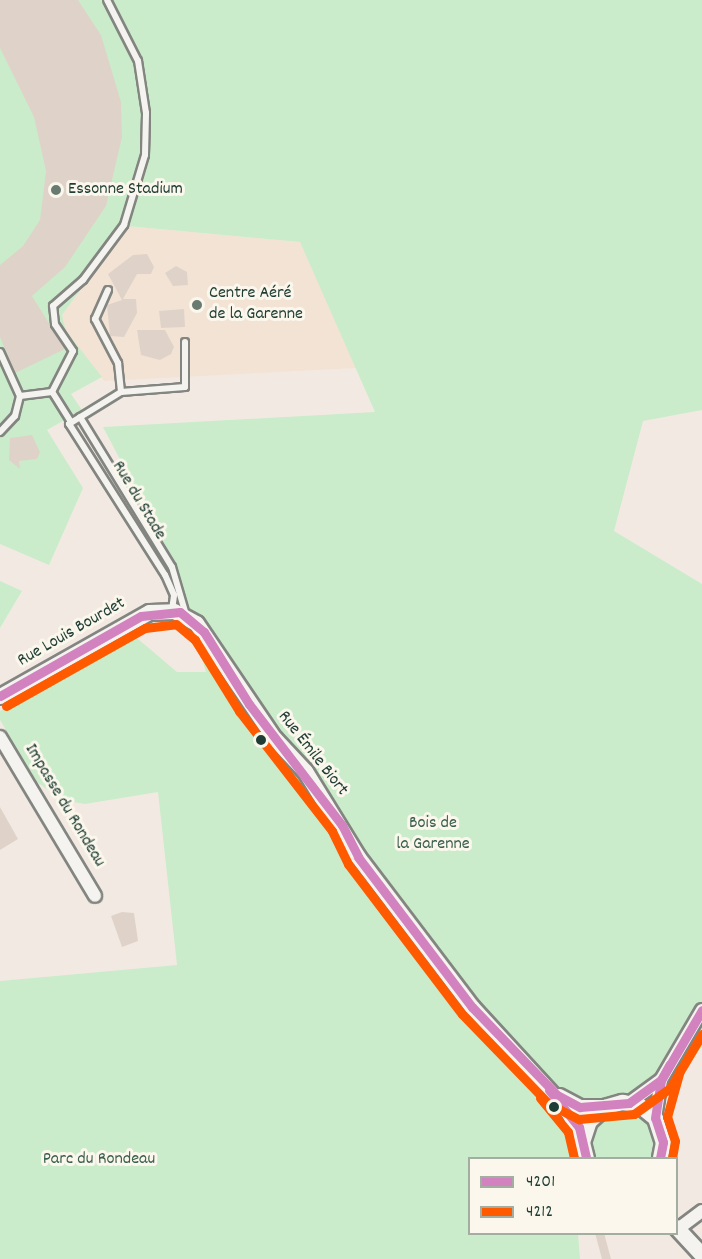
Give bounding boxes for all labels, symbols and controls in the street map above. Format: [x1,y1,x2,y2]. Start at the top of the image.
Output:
place label: Essonne Stadium [68,179,183,201]
marker: Essonne Stadium [49,183,63,197]
place label: Centre Aéré de la Garenne [209,284,303,326]
marker: Centre Aéré de la Garenne [190,298,204,312]
street label: Rue du Stade [106,458,170,544]
street label: Rue Louis Bourdet [14,593,130,673]
street label: Rue Émile Biort [272,707,352,801]
unlabelled marker [255,734,267,746]
street label: Impasse du Rondeau [19,740,109,872]
park label: Bois de la Garenne [396,814,470,856]
unlabelled marker [548,1101,560,1113]
park label: Parc du Rondeau [43,1149,155,1171]
legend [468,1157,678,1235]
text: 4201 [526,1170,555,1195]
text: 4212 [526,1200,553,1225]

